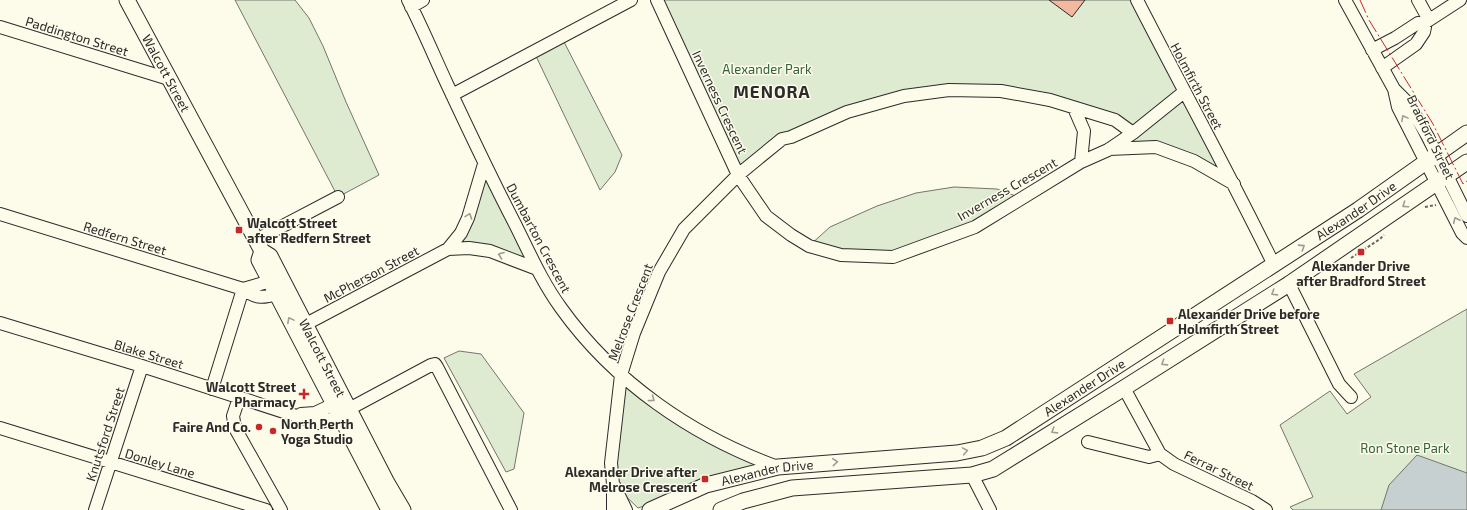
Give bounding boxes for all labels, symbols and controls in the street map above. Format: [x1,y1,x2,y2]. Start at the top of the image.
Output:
street label: Paddington Street [24,13,130,59]
street label: Walcott Street [139,32,194,115]
street label: Holmfirth Street [1167,40,1227,132]
street label: Inverness Crescent [689,48,751,156]
park label: Alexander Park [722,61,812,77]
district label: MENORA [733,81,811,101]
street label: Bradford Street [1404,92,1458,182]
one-way arrow [1401,115,1409,122]
street label: Inverness Crescent [954,154,1060,224]
street label: Alexander Drive [1313,178,1399,243]
street label: Dumbarton Crescent [503,180,575,296]
one-way arrow [1402,200,1409,208]
one-way arrow [464,213,472,220]
place label: Walcott Street after Redfern Street [247,215,372,246]
one-way arrow [1453,217,1461,225]
street label: Redfern Street [82,218,169,258]
marker: Walcott Street after Redfern Street [234,225,244,235]
street label: McPherson Street [321,242,421,306]
one-way arrow [1298,244,1305,251]
marker: Alexander Drive after Bradford Street [1356,247,1366,257]
one-way arrow [498,252,506,260]
place label: Alexander Drive after Bradford Street [1296,258,1427,289]
street label: Melrose Crescent [604,261,656,363]
one-way arrow [1271,289,1278,296]
place label: Alexander Drive before Holmfirth Street [1178,306,1320,337]
street label: Walcott Street [296,316,349,400]
marker: Alexander Drive before Holmfirth Street [1165,316,1175,326]
one-way arrow [287,317,295,325]
street label: Blake Street [112,336,186,372]
street label: Alexander Drive [1041,355,1128,419]
one-way arrow [1161,358,1168,366]
place label: Walcott Street Pharmacy [206,379,297,410]
street label: Knutsford Street [82,385,128,483]
marker: Walcott Street Pharmacy [299,389,309,399]
one-way arrow [647,394,654,401]
place label: North Perth Yoga Studio [281,416,354,447]
place label: Faire And Co. [172,419,251,435]
marker: Faire And Co. [254,422,264,432]
marker: North Perth Yoga Studio [268,426,278,436]
one-way arrow [1051,427,1058,434]
park label: Ron Stone Park [1360,440,1450,456]
street label: Donley Lane [123,445,197,481]
street label: Ferrar Street [1182,446,1256,494]
one-way arrow [962,447,968,456]
street label: Alexander Drive [719,456,814,489]
one-way arrow [832,458,838,467]
place label: Alexander Drive after Melrose Crescent [565,464,698,495]
marker: Alexander Drive after Melrose Crescent [700,474,710,484]

